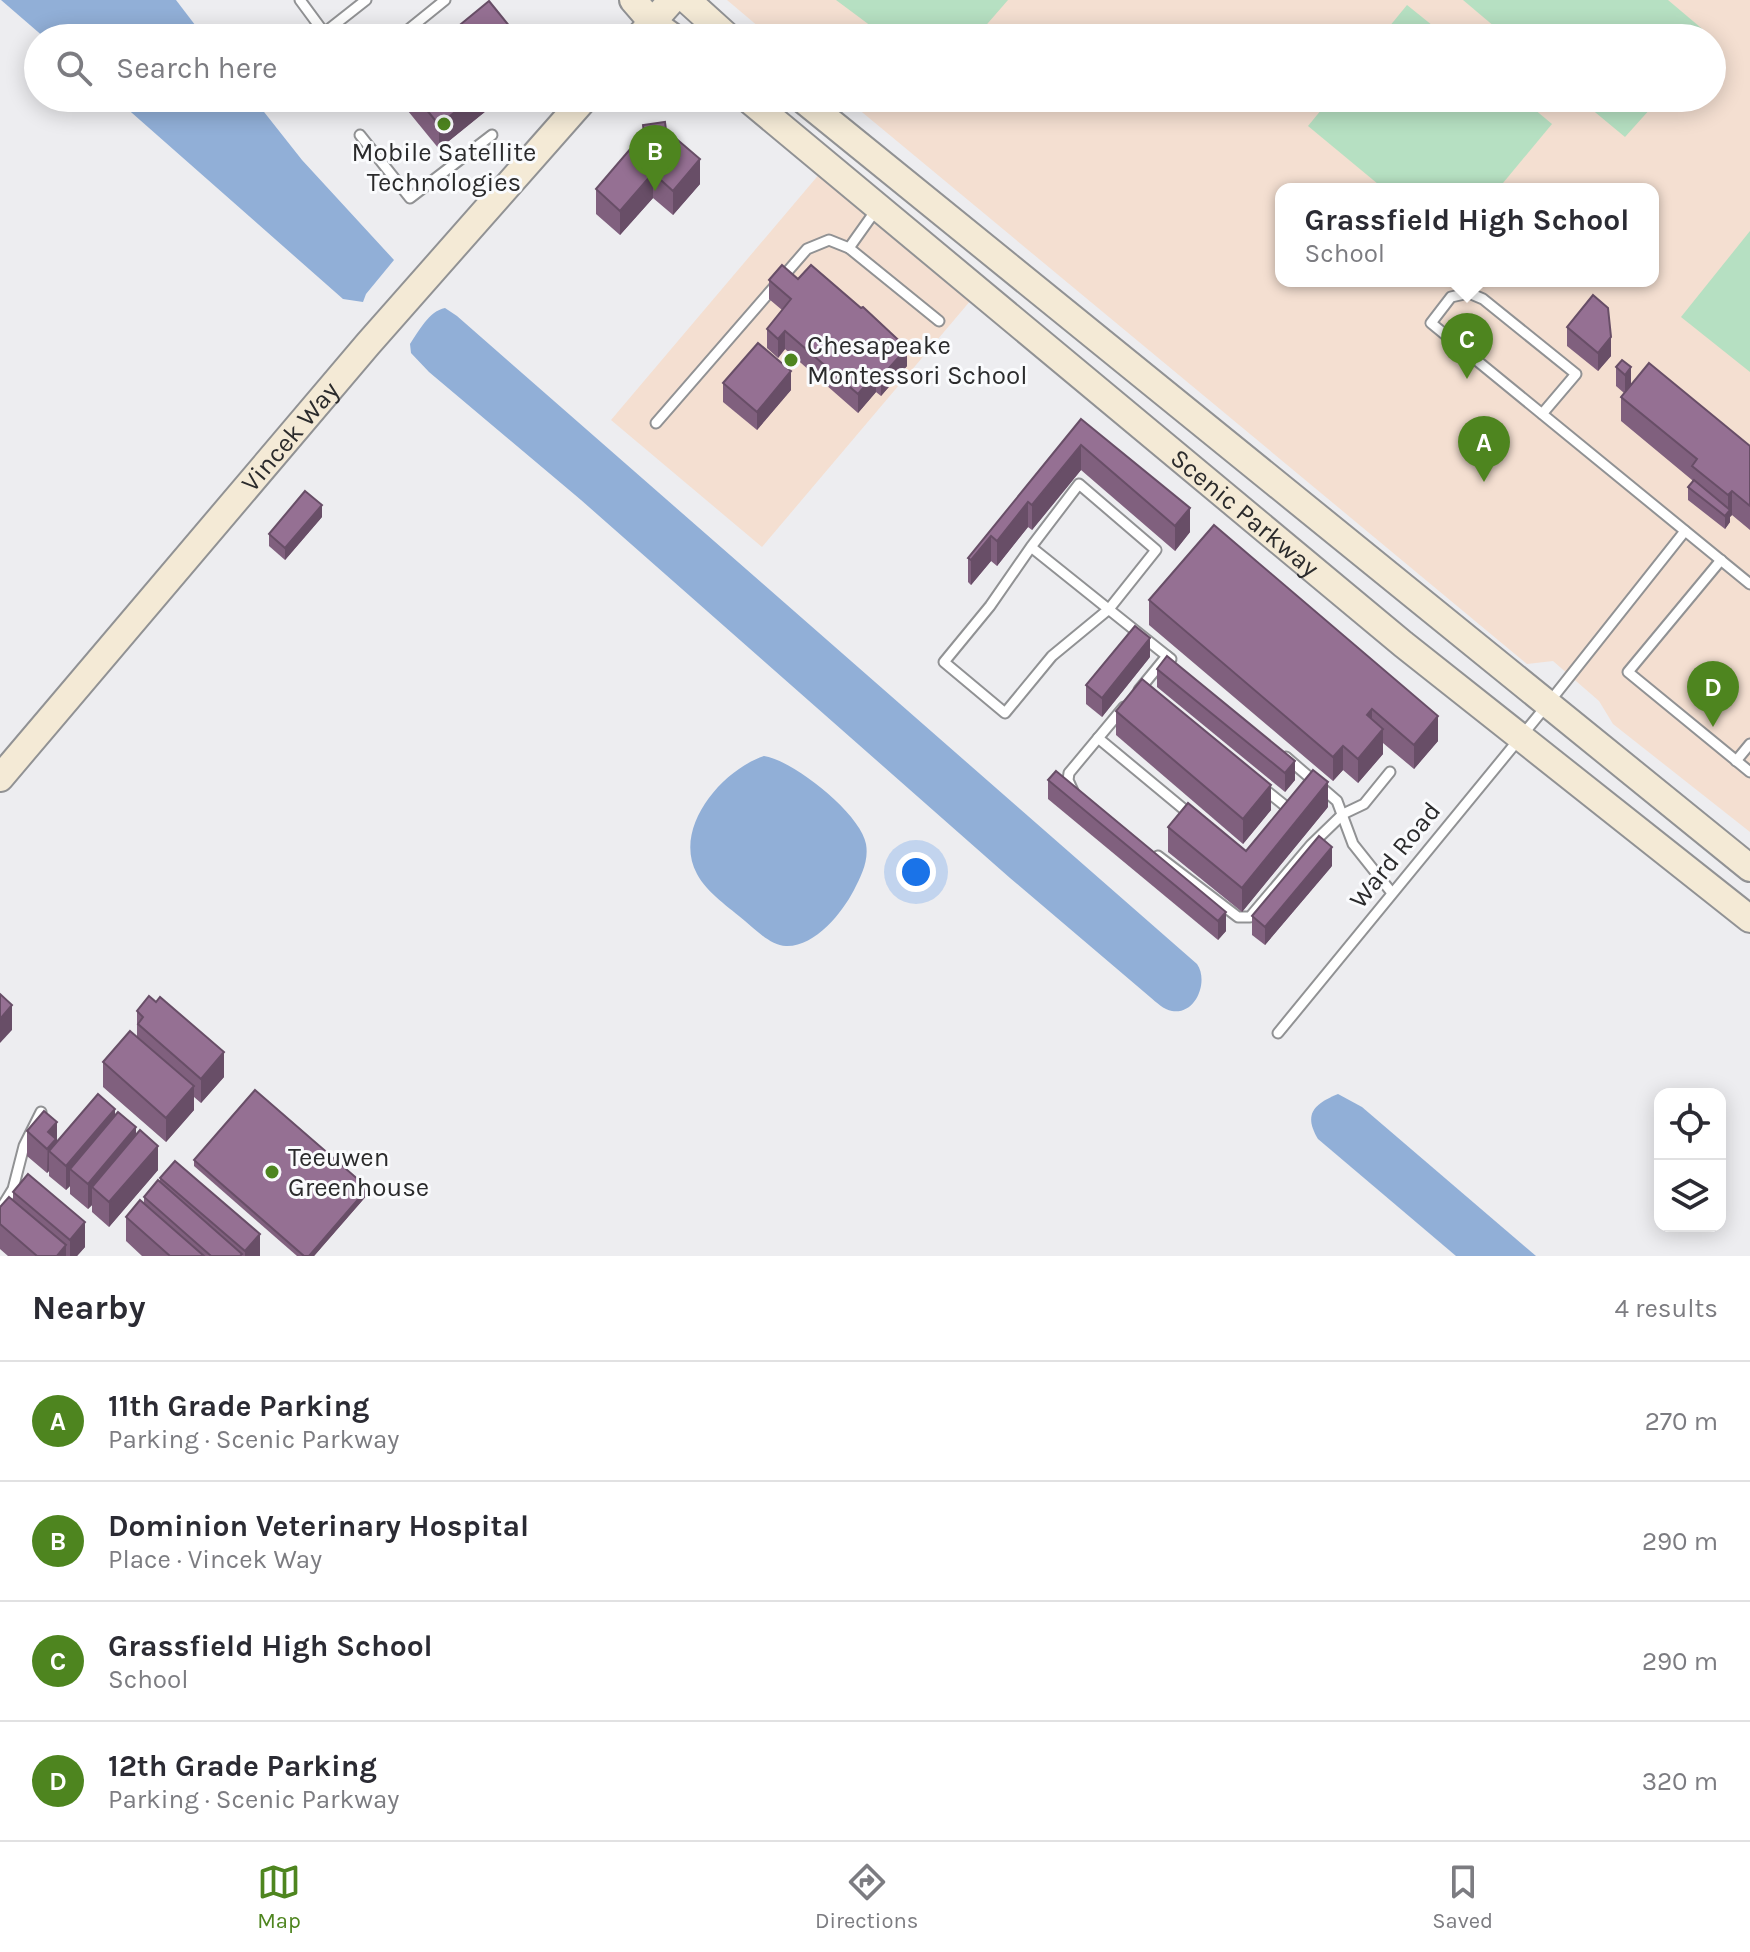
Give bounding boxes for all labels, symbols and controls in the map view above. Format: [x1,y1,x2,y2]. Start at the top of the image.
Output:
search box [24,24,1726,112]
icon: search [52,46,96,90]
text: Search here [116,50,277,86]
marker: Mobile Satellite Technologies [435,115,453,133]
pin: B [629,125,681,191]
place label: Mobile Satellite Technologies [352,137,536,198]
popup [1275,183,1659,287]
text: Grassfield High School [1305,202,1629,238]
text: School [1305,238,1385,269]
pin: C [1441,313,1493,379]
place label: Chesapeake Montessori School [807,330,1027,391]
marker: Chesapeake Montessori School [782,351,800,369]
street label: Vincek Way [234,375,345,498]
pin: A [1458,416,1510,482]
street label: Scenic Parkway [1165,442,1326,583]
pin: D [1687,661,1739,727]
street label: Ward Road [1343,796,1447,914]
your location [896,852,936,892]
map controls [1654,1088,1726,1232]
button: locate [1654,1088,1726,1160]
place label: Teeuwen Greenhouse [288,1142,429,1203]
button: layers [1654,1160,1726,1232]
marker: Teeuwen Greenhouse [263,1163,281,1181]
text: Nearby [32,1288,146,1328]
text: 4 results [1614,1293,1718,1324]
text: 11th Grade Parking [108,1388,370,1424]
text: A [50,1406,66,1437]
text: 270 m [1645,1406,1718,1437]
text: Parking · Scenic Parkway [108,1424,399,1455]
text: Dominion Veterinary Hospital [108,1508,529,1544]
text: B [50,1526,66,1557]
text: 290 m [1642,1526,1718,1557]
text: Place · Vincek Way [108,1544,322,1575]
text: Grassfield High School [108,1628,433,1664]
text: C [50,1646,66,1677]
text: 290 m [1642,1646,1718,1677]
text: School [108,1664,189,1695]
text: 12th Grade Parking [108,1748,377,1784]
text: D [49,1766,67,1797]
text: 320 m [1642,1766,1718,1797]
text: Parking · Scenic Parkway [108,1784,399,1815]
tab: Map [257,1860,301,1934]
tab: Directions [815,1860,918,1934]
tab: Saved [1432,1860,1493,1934]

